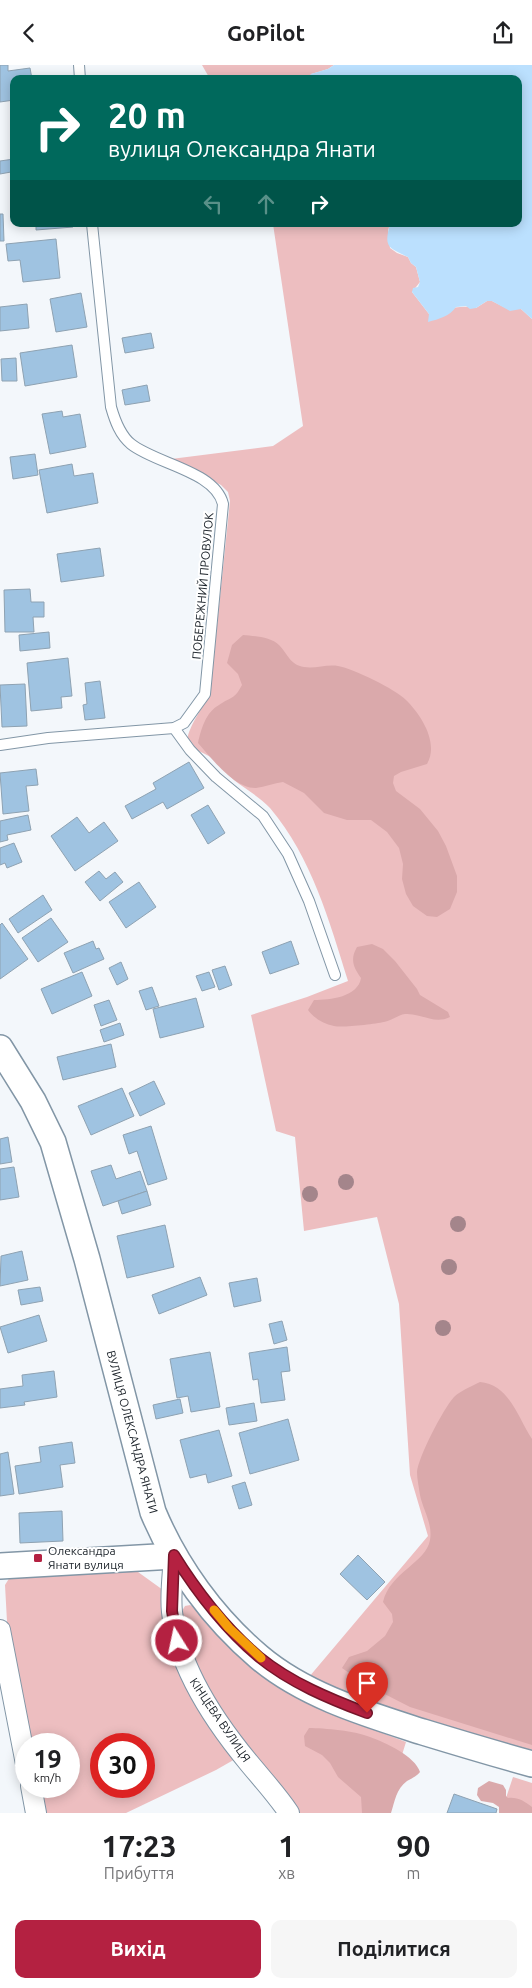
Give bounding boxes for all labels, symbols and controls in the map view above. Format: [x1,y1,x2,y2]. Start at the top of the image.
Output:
icon: back [15,19,43,47]
icon: share [489,19,517,47]
text: GoPilot [227,20,305,45]
icon: right [25,95,90,160]
text: 20 m [108,95,186,135]
text: вулиця Олександра Янати [108,136,376,161]
icon: left [199,190,227,218]
icon: ahead [252,190,280,218]
icon: right [305,190,333,218]
street label: ПОБЕРЕЖНИЙ ПРОВУЛОК [190,511,215,660]
street label: ВУЛИЦЯ ОЛЕКСАНДРА ЯНАТИ [104,1349,161,1515]
place label: Олександра Янати вулиця [48,1544,124,1571]
marker: Олександра Янати вулиця [32,1552,44,1564]
position arrow [150,1614,202,1666]
pin [346,1662,388,1713]
icon: arrive [353,1669,381,1697]
street label: КІНЦЕВА ВУЛИЦЯ [187,1675,253,1764]
speed limit sign: 30 [90,1733,155,1798]
text: 19 [33,1745,62,1773]
text: km/h [34,1771,61,1784]
text: 17:23 [102,1829,177,1863]
text: 1 [278,1829,295,1863]
text: 90 [397,1829,430,1863]
text: Прибуття [104,1864,174,1882]
text: хв [278,1864,295,1882]
text: m [407,1864,420,1882]
button: Вихід [15,1920,261,1978]
button: Поділитися [271,1920,517,1978]

